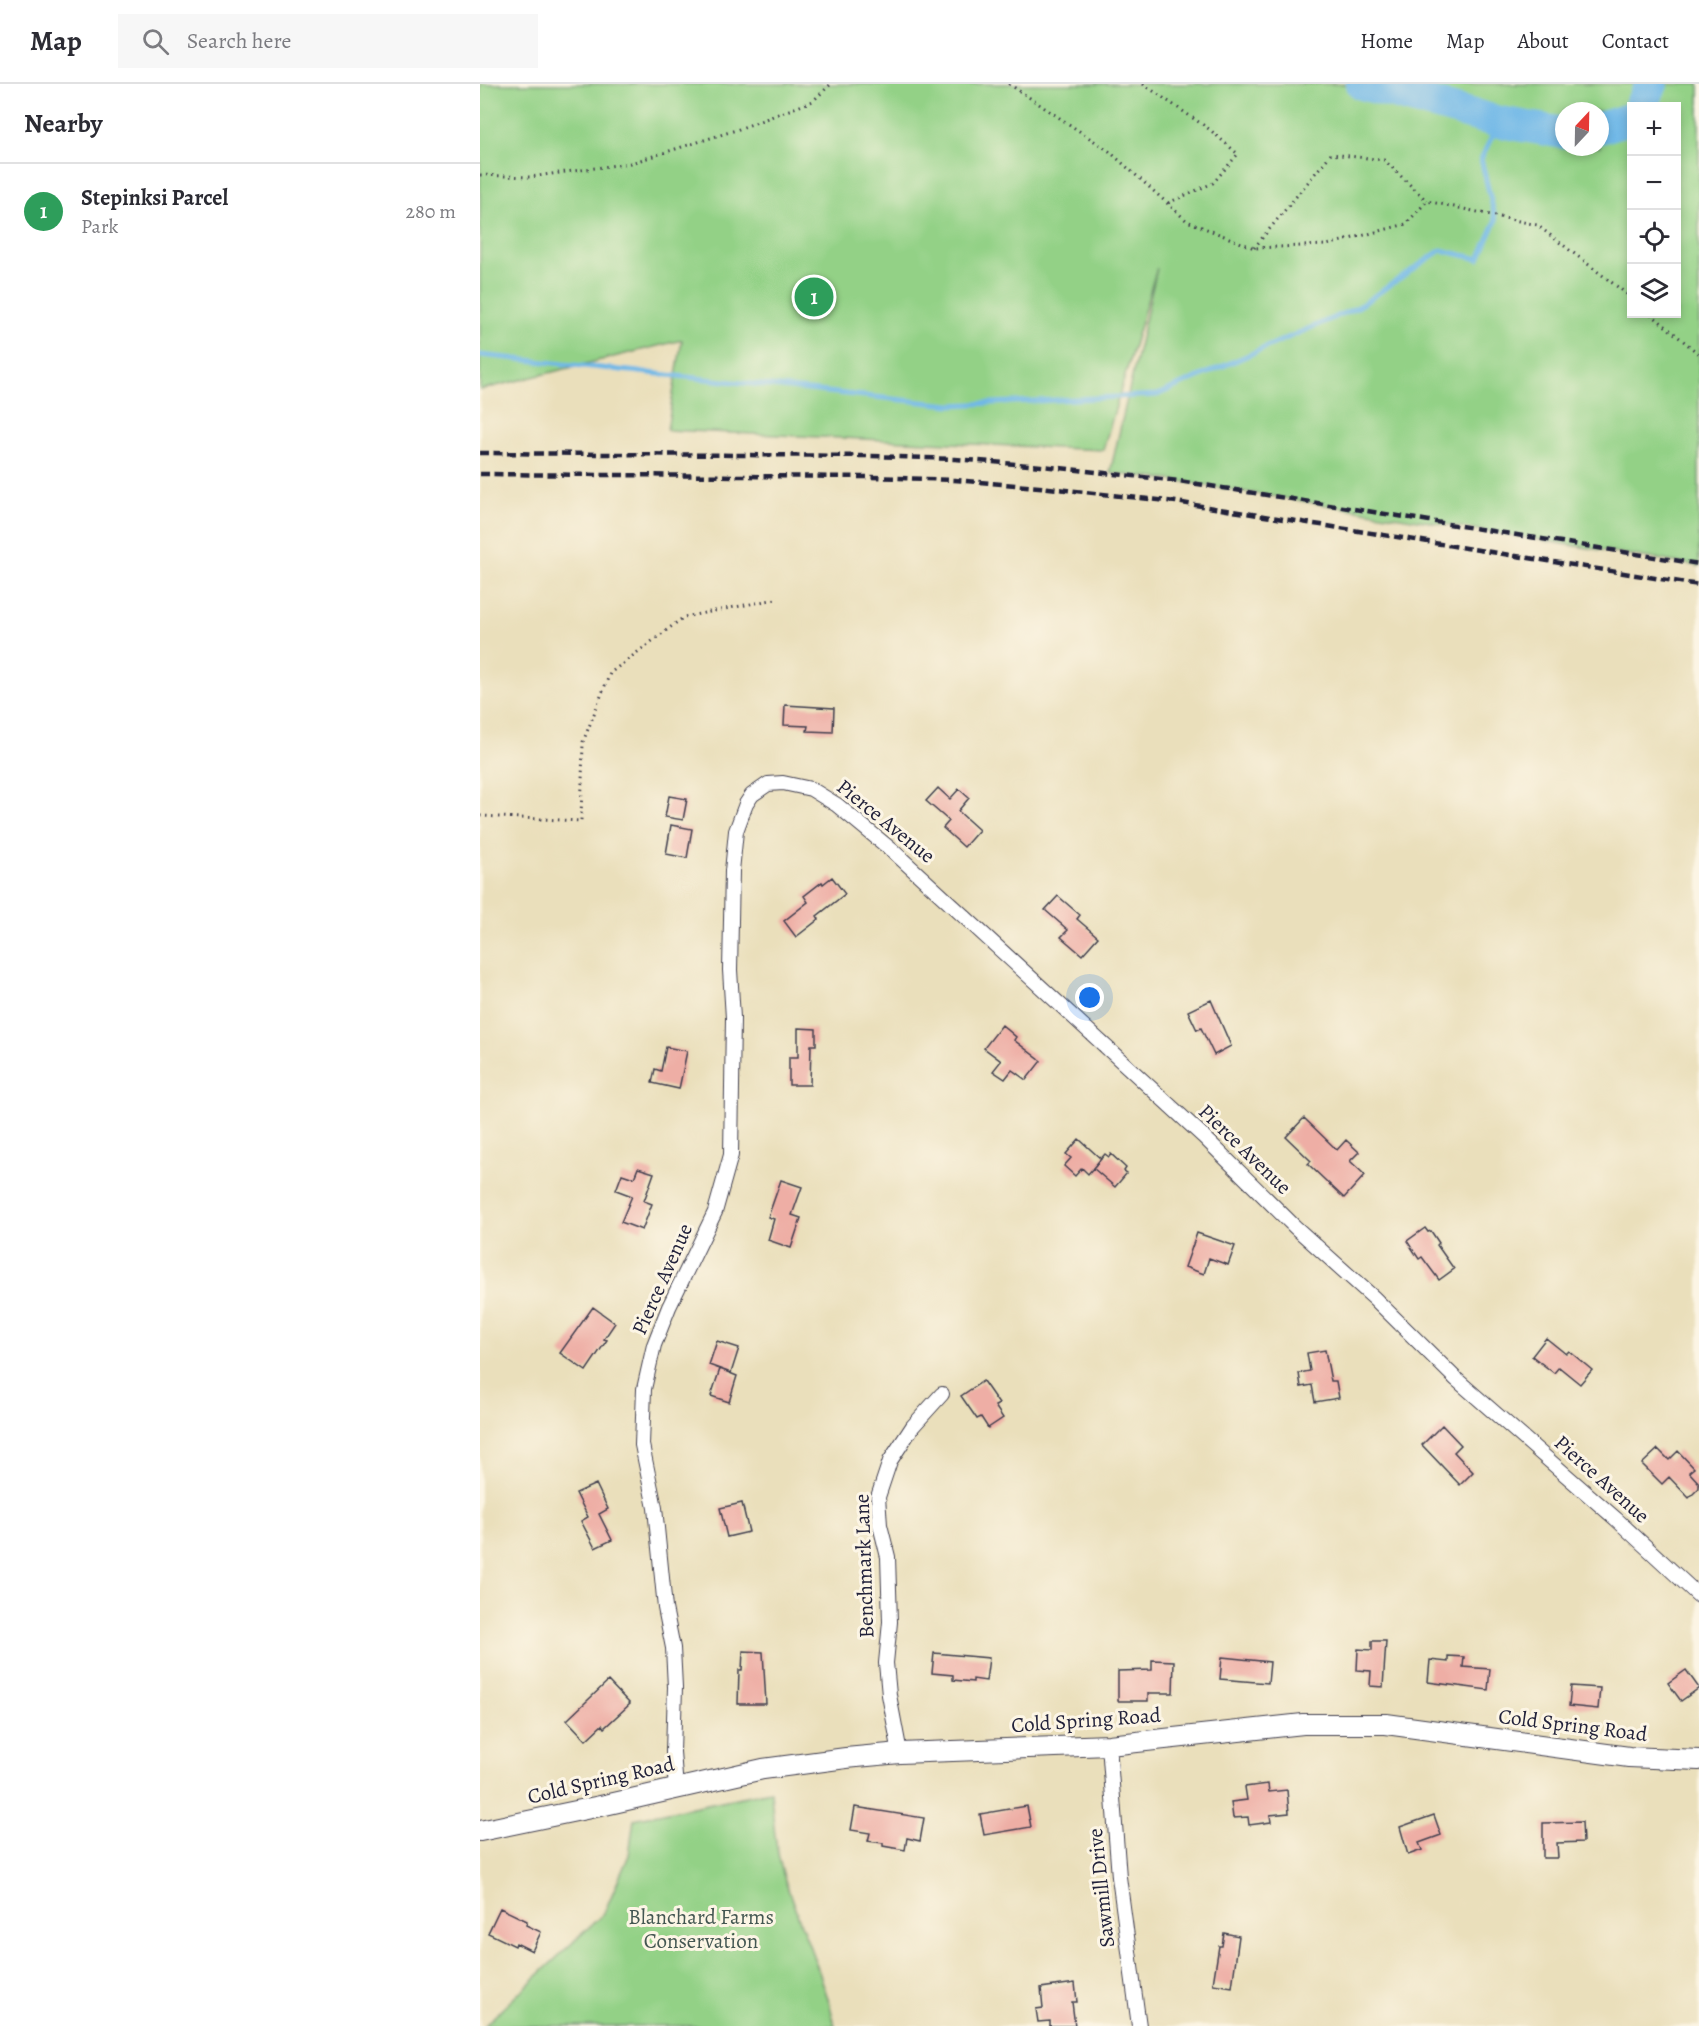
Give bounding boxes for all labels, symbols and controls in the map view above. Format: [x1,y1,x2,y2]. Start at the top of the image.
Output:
search box [118,14,538,68]
text: Map [30,22,82,60]
icon: search [139,25,172,58]
text: Search here [187,26,291,56]
text: Home [1360,27,1413,55]
text: Map [1446,27,1484,55]
text: About [1517,27,1569,55]
text: Contact [1602,27,1669,55]
north arrow [1555,102,1609,156]
map controls [1627,102,1681,318]
button: + [1627,102,1681,156]
text: Nearby [24,106,103,141]
button: − [1627,156,1681,210]
text: Stepinksi Parcel [81,183,228,213]
text: 1 [40,198,47,225]
text: 280 m [406,198,456,225]
button: locate [1627,210,1681,264]
text: Park [81,213,119,240]
button: layers [1627,264,1681,318]
pin: 1 [794,274,834,320]
street label: Pierce Avenue [831,773,941,869]
your location [1075,983,1104,1012]
street label: Pierce Avenue [1192,1098,1298,1200]
street label: Pierce Avenue [625,1219,699,1339]
street label: Pierce Avenue [1548,1429,1656,1529]
street label: Benchmark Lane [847,1493,881,1639]
street label: Cold Spring Road [1010,1701,1162,1739]
street label: Cold Spring Road [1497,1702,1650,1748]
street label: Cold Spring Road [525,1749,678,1810]
street label: Sawmill Drive [1081,1827,1121,1949]
park label: Blanchard Farms Conservation [628,1903,774,1955]

